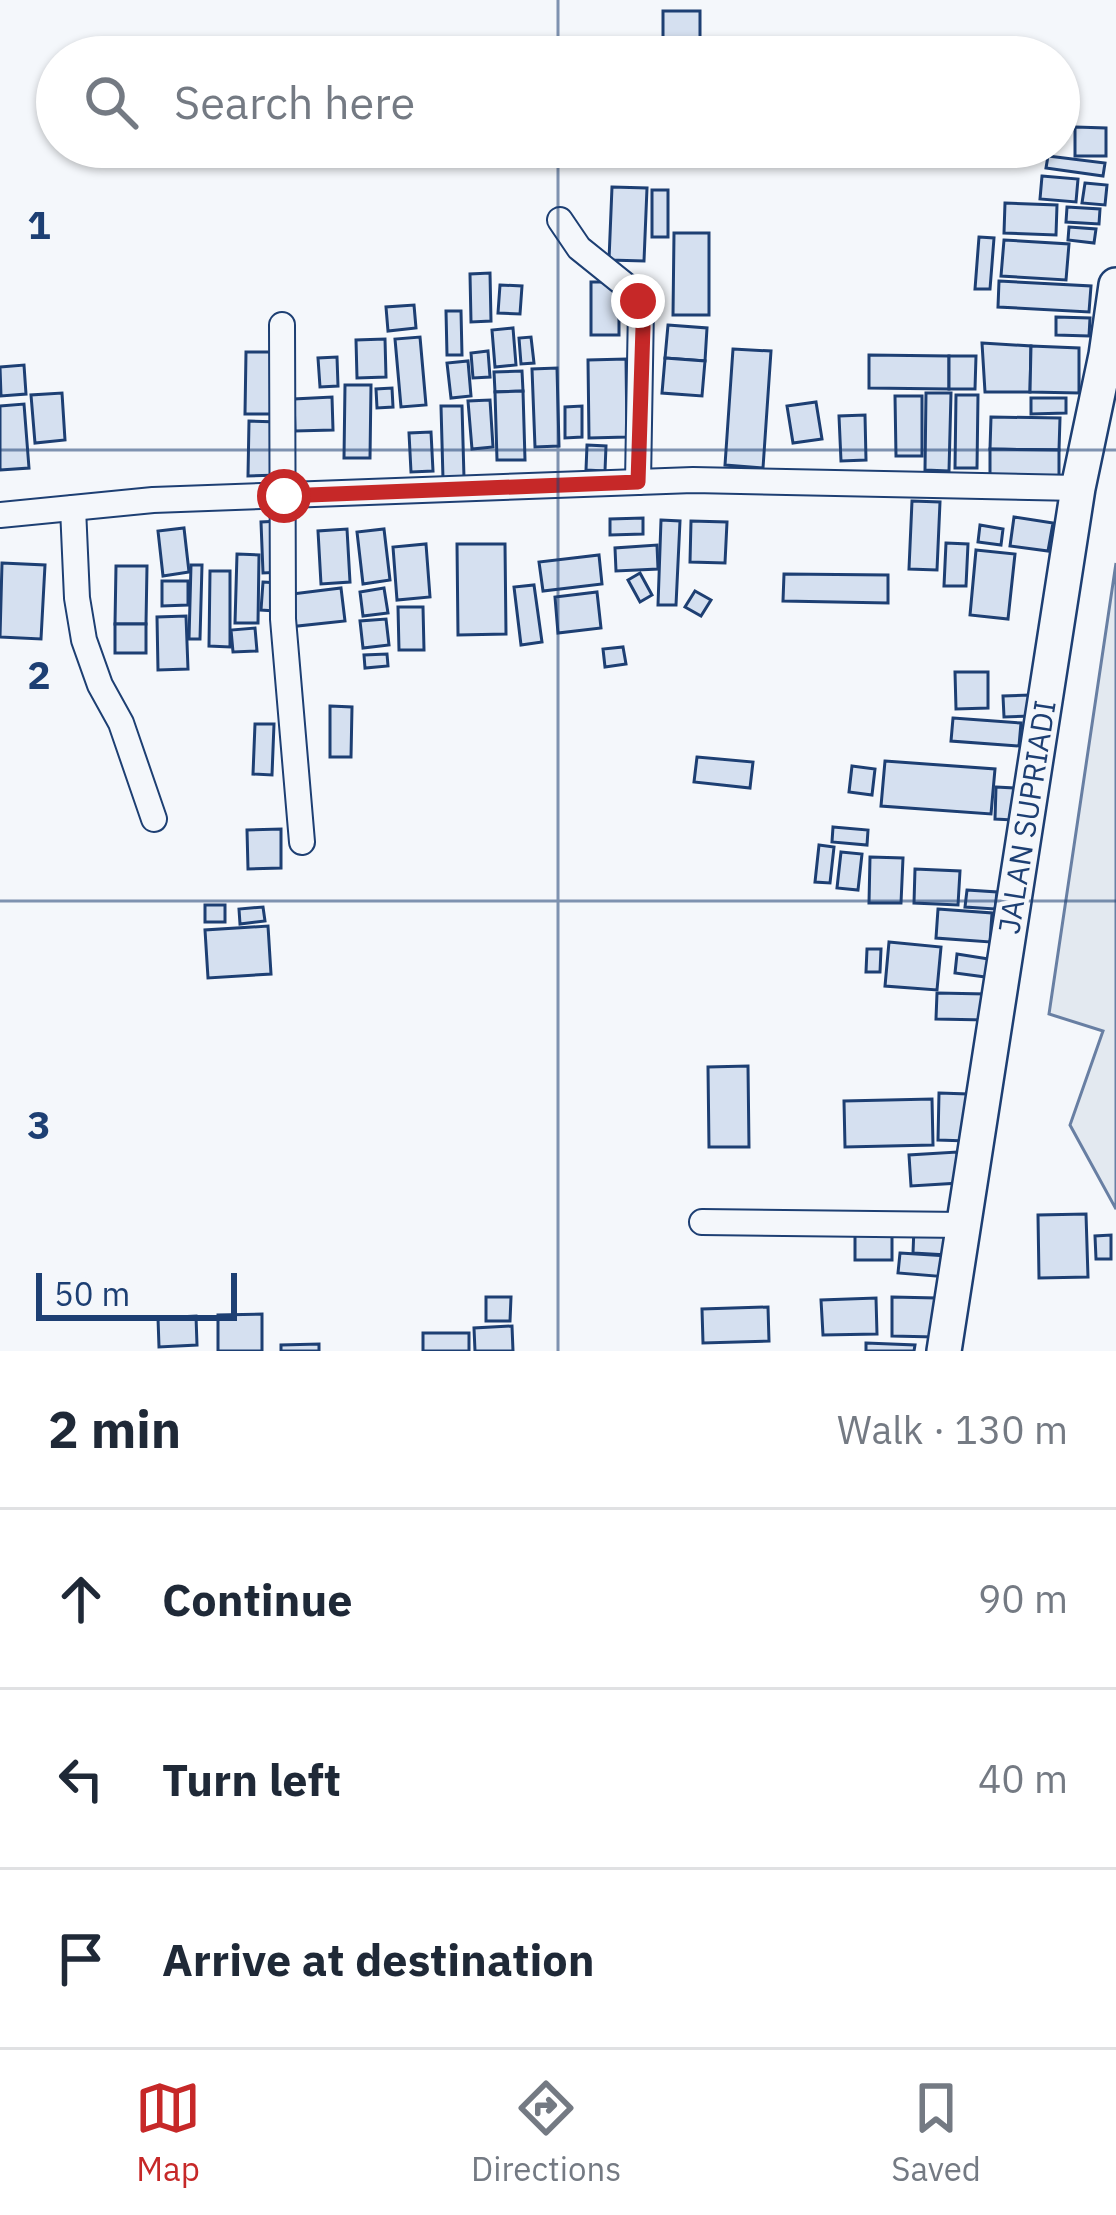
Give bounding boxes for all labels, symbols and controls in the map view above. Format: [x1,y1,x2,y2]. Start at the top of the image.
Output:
search box [36,36,1080,168]
icon: search [78,69,144,135]
text: Search here [174,73,415,131]
text: 1 [27,199,51,250]
route end [611,274,665,328]
route start [257,469,311,523]
text: 2 [27,649,51,700]
street label: JALAN SUPRIADI [988,697,1064,937]
text: 3 [27,1099,51,1150]
scale bar [36,1267,237,1320]
text: 50 m [54,1272,130,1315]
text: 2 min [48,1396,181,1462]
text: Walk · 130 m [837,1404,1068,1455]
icon: ahead [48,1566,114,1632]
text: Continue [162,1570,353,1628]
text: 90 m [978,1573,1068,1624]
icon: left [48,1746,114,1812]
text: Turn left [162,1750,341,1808]
text: 40 m [978,1753,1068,1804]
icon: arrive [48,1926,114,1992]
text: Arrive at destination [162,1930,595,1988]
tab: Map [135,2075,201,2190]
tab: Directions [471,2075,621,2190]
tab: Saved [891,2075,981,2190]

